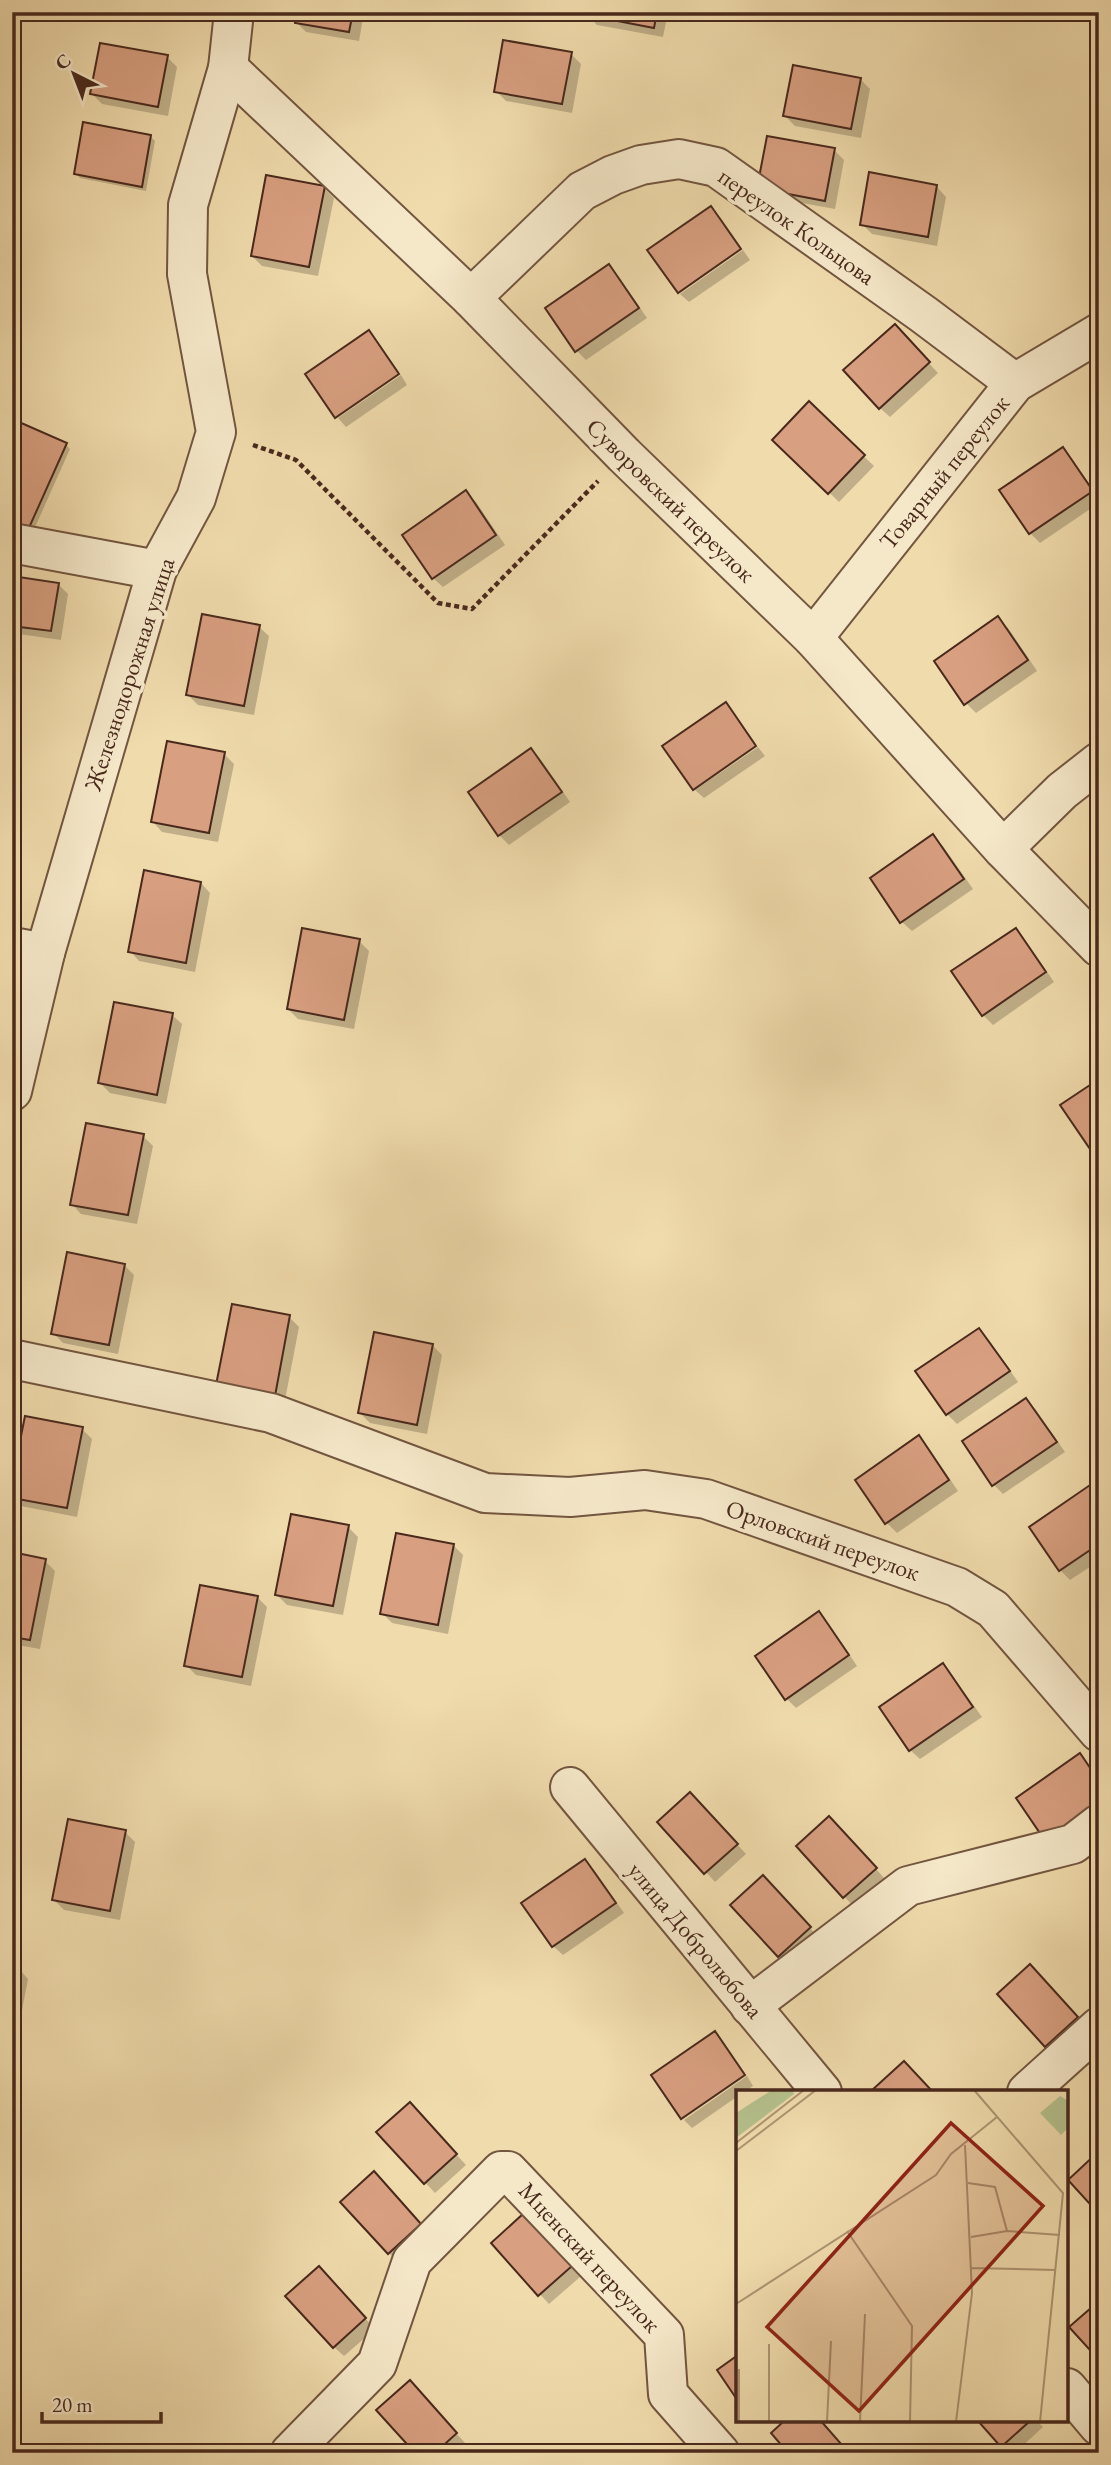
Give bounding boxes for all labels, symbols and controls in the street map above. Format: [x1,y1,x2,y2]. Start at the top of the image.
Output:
north arrow [38,38,108,108]
text: С [50,48,76,76]
street label: переулок Кольцова [713,160,882,292]
street label: Товарный переулок [872,388,1016,556]
street label: Суворовский переулок [580,411,762,589]
street label: Железнодорожная улица [76,553,181,795]
street label: Орловский переулок [722,1492,924,1588]
street label: улица Добролюбова [621,1855,771,2025]
inset map [736,2090,1069,2423]
street label: Мценский переулок [512,2175,668,2339]
scale bar [42,2381,161,2425]
text: 20 m [52,2391,93,2418]

